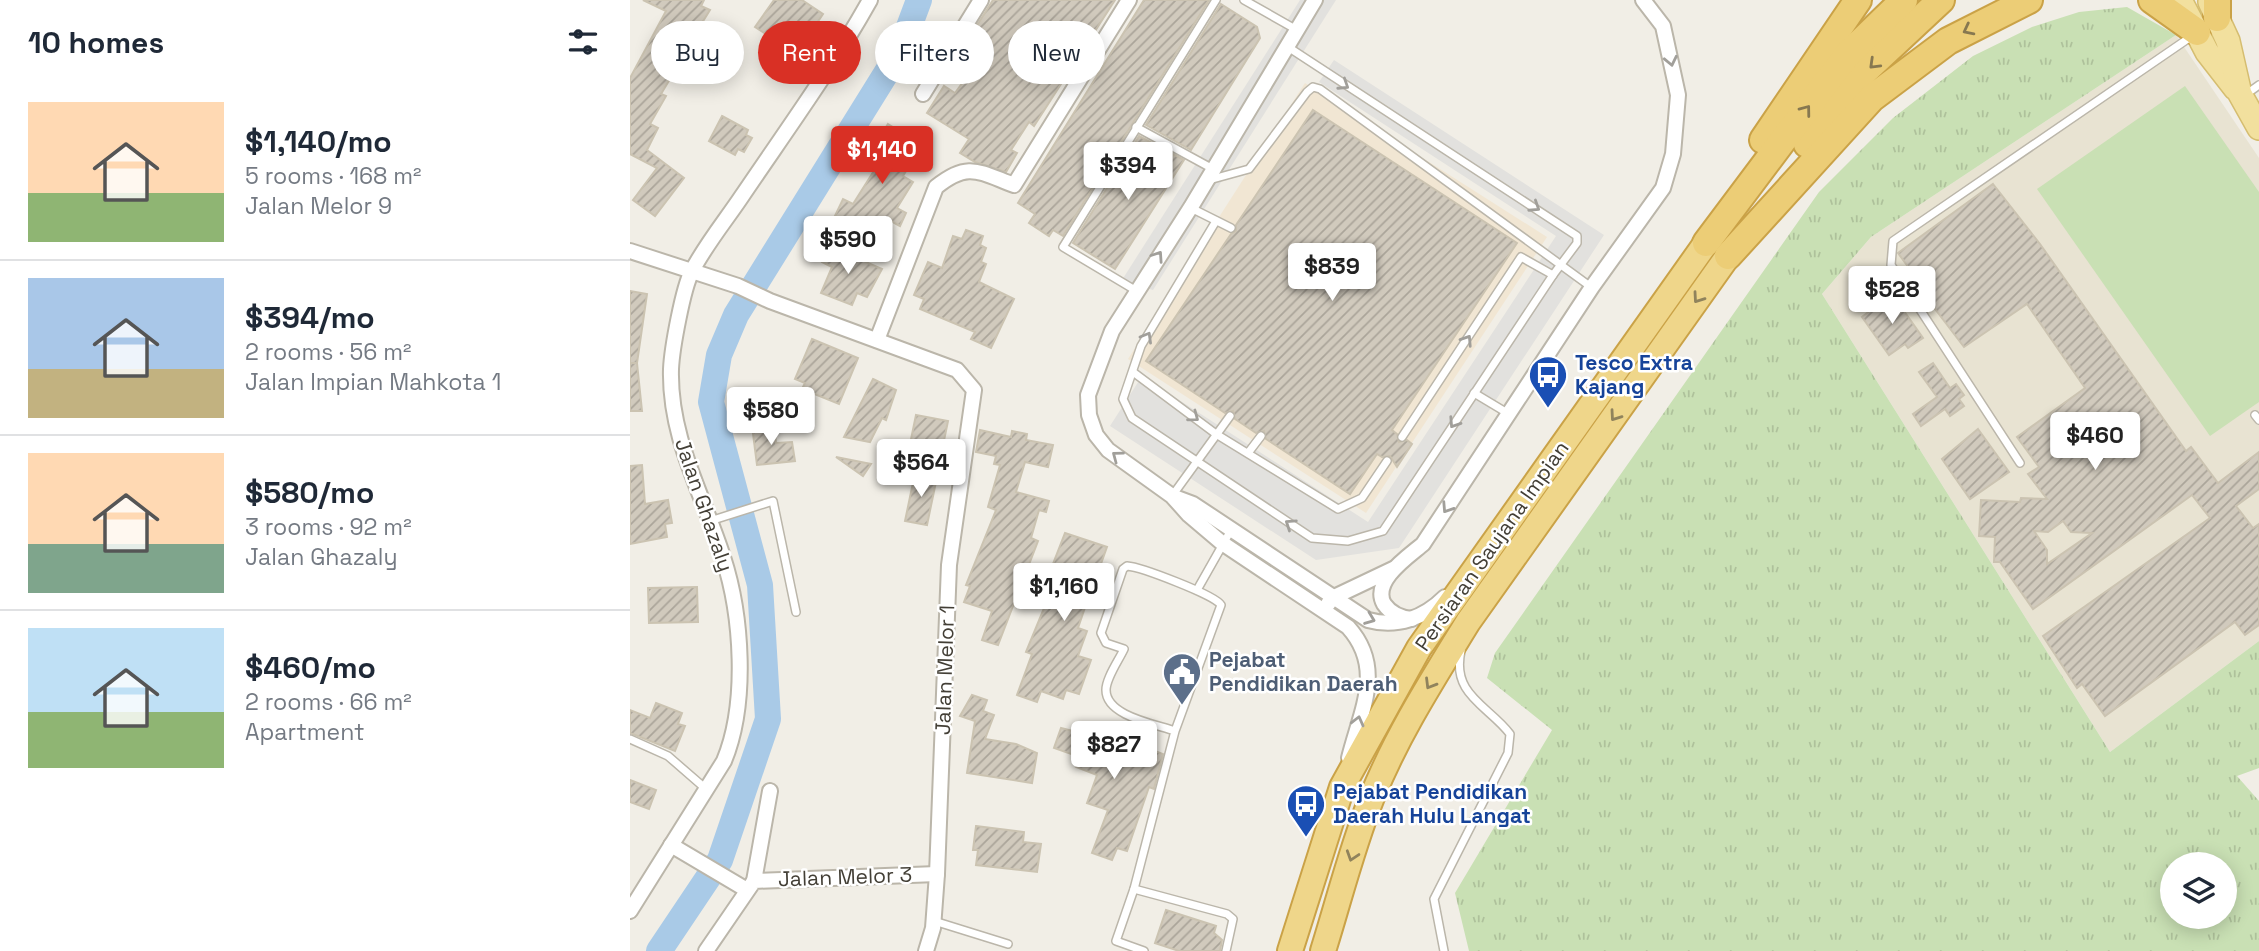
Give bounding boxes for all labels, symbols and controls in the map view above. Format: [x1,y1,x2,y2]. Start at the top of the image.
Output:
chip: Buy [651,21,744,84]
chip: Rent [758,21,861,84]
chip: Filters [875,21,994,84]
chip: New [1008,21,1105,84]
one-way arrow [1963,22,1975,36]
text: 10 homes [28,23,164,62]
icon: filters [564,23,602,61]
one-way arrow [1663,55,1678,67]
one-way arrow [1869,55,1882,68]
one-way arrow [1336,76,1349,89]
one-way arrow [1798,105,1811,117]
text: $1,140/mo [245,122,392,161]
pin: $1,140 [825,127,939,186]
icon: home [84,130,168,214]
text: $1,140 [847,134,917,164]
pin: $394 [1087,142,1169,202]
text: $394 [1100,150,1156,180]
text: 5 rooms · 168 m² [245,161,422,191]
text: Jalan Melor 9 [245,191,392,221]
one-way arrow [1528,199,1541,212]
pin: $590 [807,216,889,276]
text: $590 [820,224,876,254]
pin: $839 [1291,244,1373,303]
one-way arrow [1150,250,1163,263]
text: $839 [1304,251,1360,281]
pin: $528 [1851,266,1933,326]
text: $528 [1864,274,1920,304]
one-way arrow [1694,290,1706,303]
text: $394/mo [245,298,375,337]
icon: home [84,306,168,390]
one-way arrow [1139,331,1152,344]
one-way arrow [1459,334,1472,347]
text: 2 rooms · 56 m² [245,337,411,367]
place label: Tesco Extra Kajang [1575,349,1693,400]
bus stop icon: Tesco Extra Kajang [1527,354,1569,409]
text: Jalan Impian Mahkota 1 [245,367,501,397]
pin: $580 [730,388,812,447]
text: $580 [743,395,799,425]
one-way arrow [1611,408,1623,421]
one-way arrow [1186,409,1199,422]
pin: $460 [2054,412,2136,472]
one-way arrow [1449,416,1462,429]
text: $460 [2066,420,2124,450]
street label: Jalan Ghazaly [669,435,740,575]
street label: Persiaran Saujana Impian [1409,435,1575,656]
pin: $564 [880,440,962,499]
text: $564 [893,447,949,477]
one-way arrow [1112,451,1125,464]
text: $580/mo [245,473,374,512]
icon: home [84,481,168,565]
one-way arrow [1442,501,1455,514]
text: 3 rooms · 92 m² [245,512,412,542]
one-way arrow [1285,519,1298,532]
text: Jalan Ghazaly [245,542,398,572]
pin: $1,160 [1007,564,1121,623]
text: $1,160 [1029,571,1099,601]
street label: Jalan Melor 1 [929,604,960,736]
one-way arrow [1363,611,1375,625]
place label: Pejabat Pendidikan Daerah [1209,646,1398,697]
text: $460/mo [245,648,376,687]
public building icon: Pejabat Pendidikan Daerah [1161,651,1203,706]
icon: home [84,656,168,740]
one-way arrow [1425,676,1438,689]
text: 2 rooms · 66 m² [245,687,412,717]
one-way arrow [1350,715,1364,727]
text: Apartment [245,717,365,747]
pin: $827 [1073,722,1155,781]
text: $827 [1087,729,1141,759]
place label: Pejabat Pendidikan Daerah Hulu Langat [1333,778,1531,829]
bus stop icon: Pejabat Pendidikan Daerah Hulu Langat [1285,783,1327,838]
one-way arrow [1346,849,1361,861]
map controls [2160,852,2237,929]
button: layers [2160,852,2237,929]
street label: Jalan Melor 3 [777,861,913,892]

